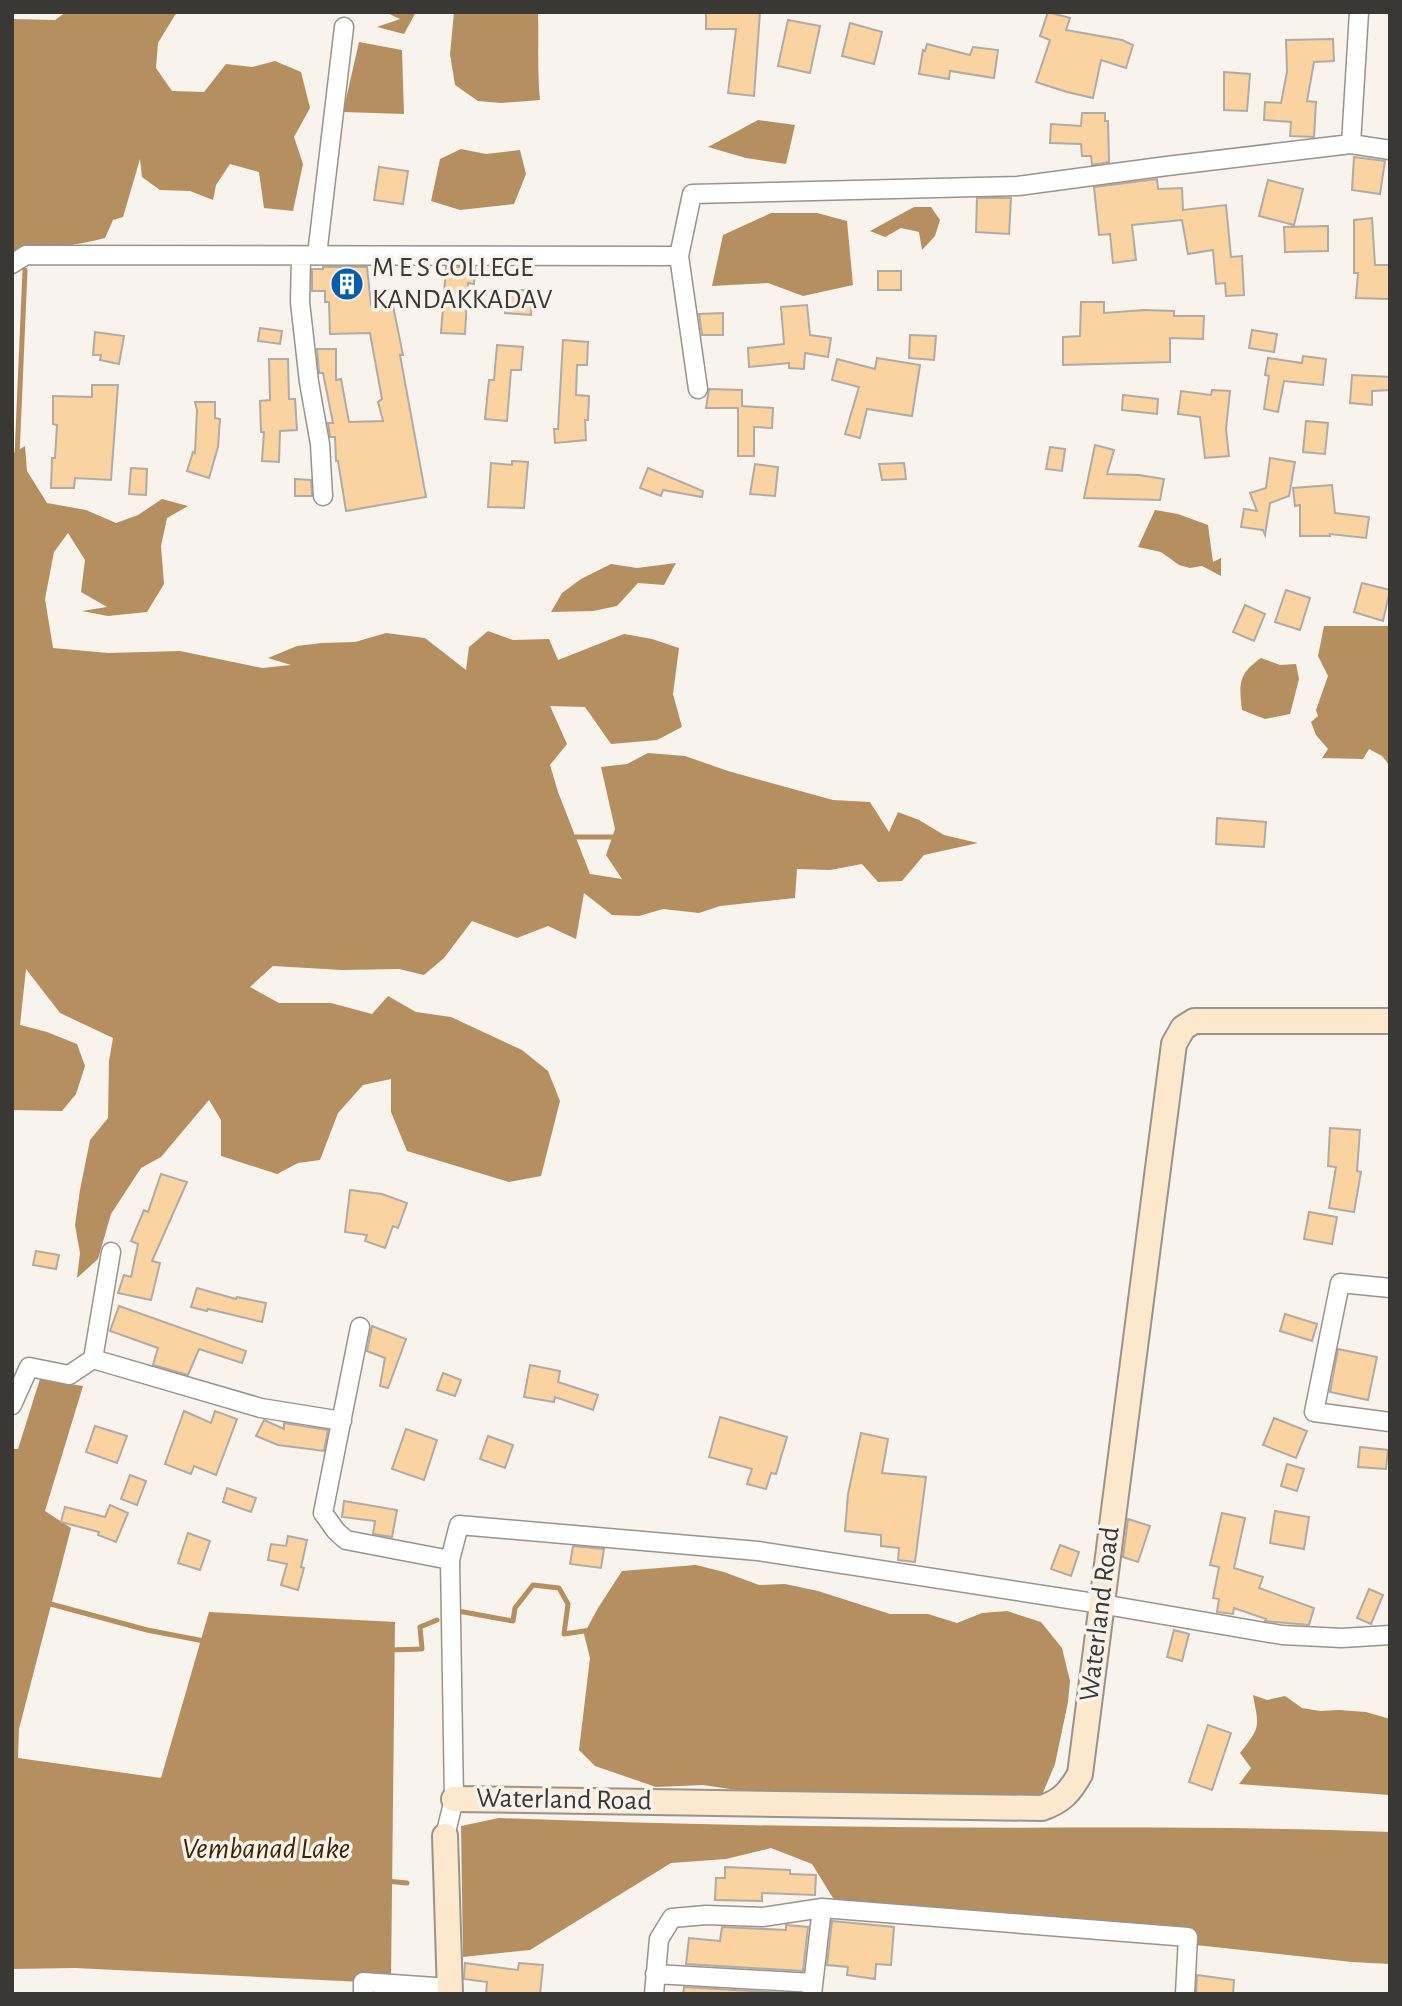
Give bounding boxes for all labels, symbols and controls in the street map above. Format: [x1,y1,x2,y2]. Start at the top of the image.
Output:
place label: M E S COLLEGE KANDAKKADAV [372,254,553,314]
building icon: M E S COLLEGE KANDAKKADAV [328,265,366,303]
street label: Waterland Road [1075,1525,1125,1703]
street label: Waterland Road [476,1784,652,1816]
water label: Vembanad Lake [182,1834,350,1864]

